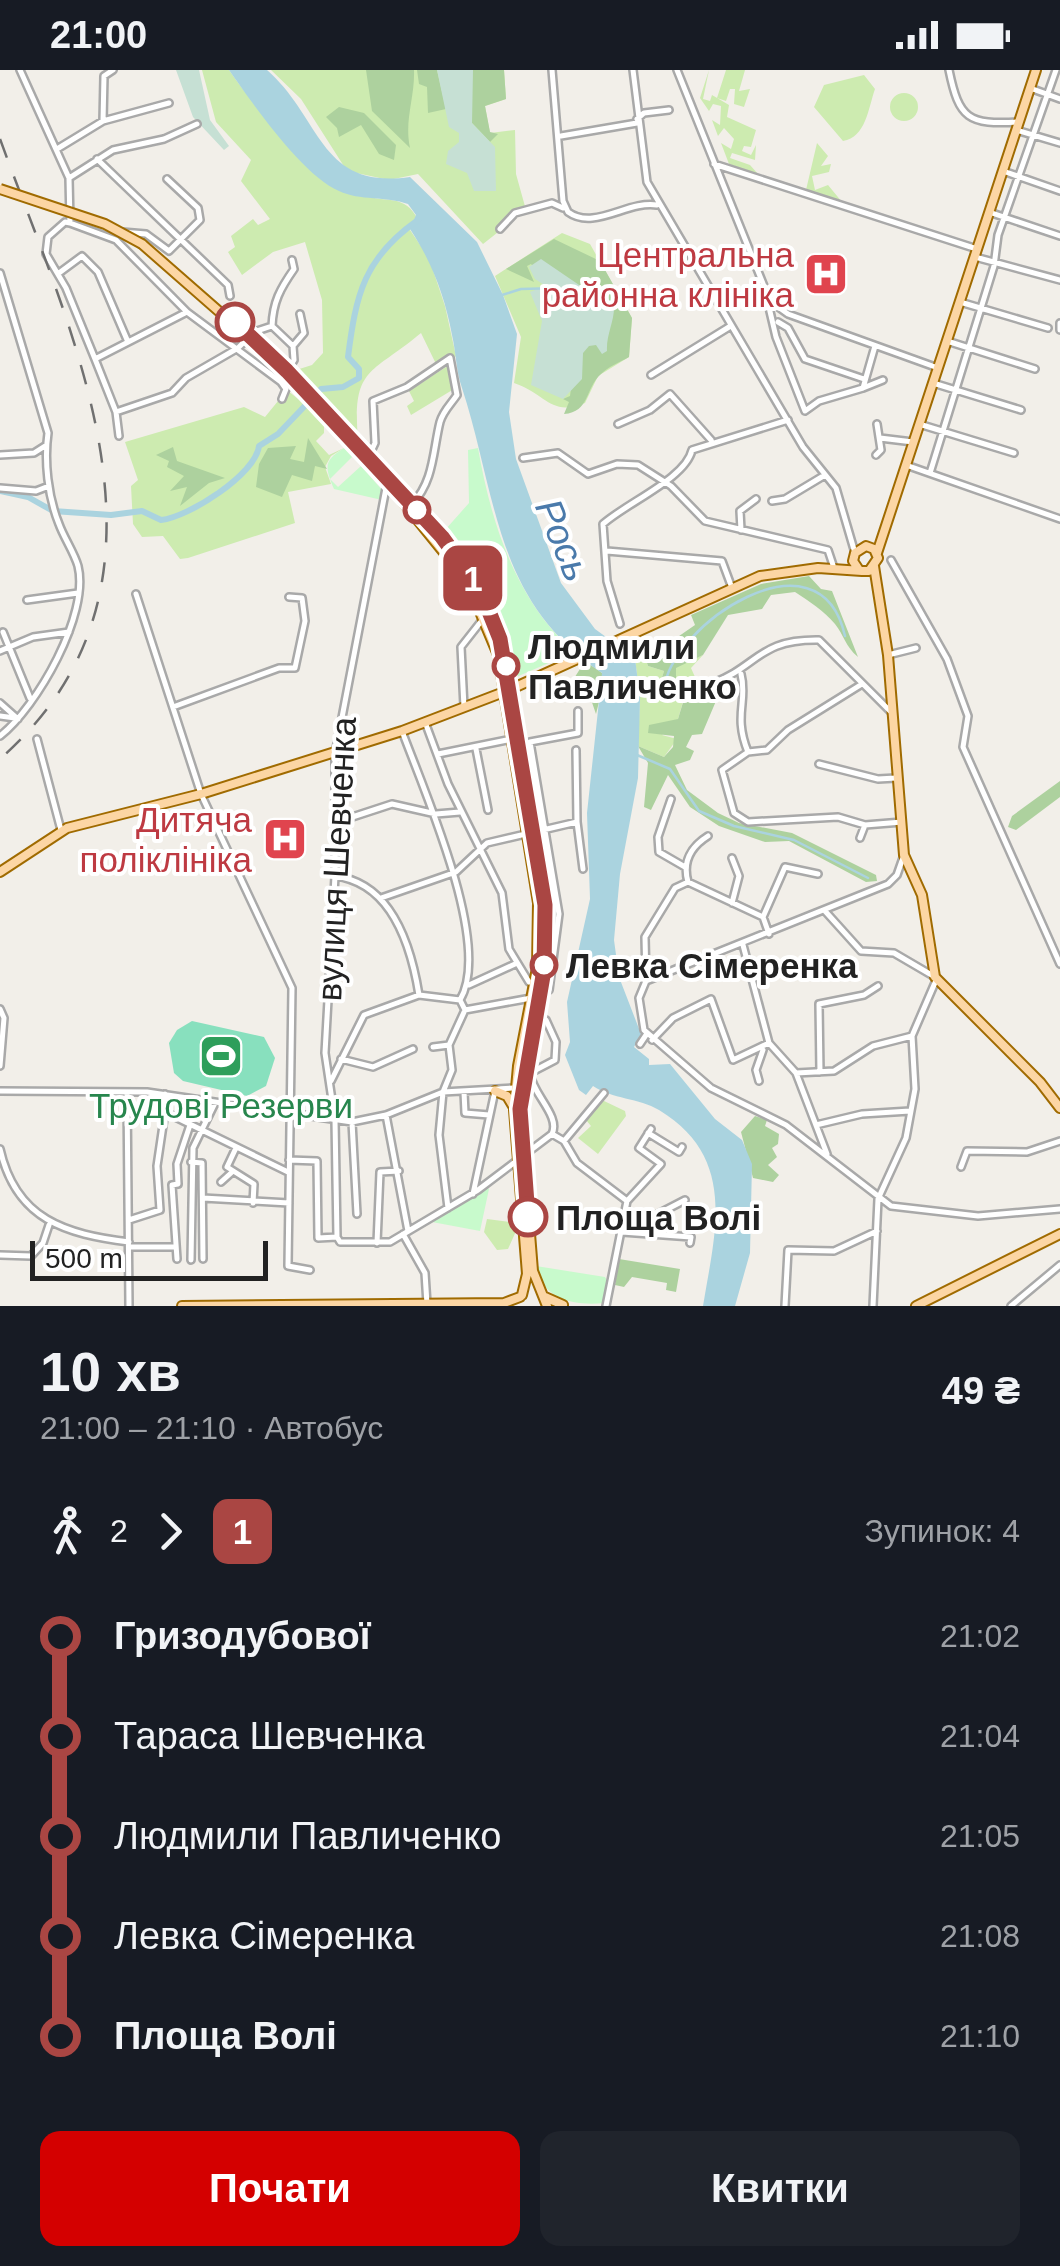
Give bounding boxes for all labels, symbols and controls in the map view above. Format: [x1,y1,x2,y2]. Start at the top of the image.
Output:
text: 21:00 [50,14,147,56]
place label: Центральна районна клініка [542,235,795,314]
hospital icon: Центральна районна клініка [803,251,849,297]
unlabelled marker [216,303,254,341]
water label: Рось [527,493,599,587]
unlabelled marker [404,497,430,523]
line badge: 1 [440,546,506,610]
text: 1 [463,559,483,598]
place label: Людмили Павличенко [528,627,737,706]
marker: Людмили Павличенко [493,653,519,679]
street label: вулиця Шевченка [309,715,363,1002]
place label: Дитяча поліклініка [80,800,253,879]
hospital icon: Дитяча поліклініка [262,816,308,862]
place label: Левка Сімеренка [566,946,858,985]
marker: Левка Сімеренка [531,952,557,978]
sports icon: Трудові Резерви [198,1033,244,1079]
place label: Трудові Резерви [89,1086,353,1125]
marker: Площа Волі [509,1198,547,1236]
place label: Площа Волі [556,1198,761,1237]
scale bar [30,1236,268,1280]
text: 500 m [45,1243,123,1274]
text: 10 хв [40,1341,181,1403]
text: 49 ₴ [942,1370,1020,1412]
text: 21:00 – 21:10 · Автобус [40,1410,383,1446]
icon: walk [40,1504,95,1559]
icon: forward [143,1504,198,1559]
text: 1 [233,1512,252,1551]
text: 2 [110,1513,128,1549]
text: Зупинок: 4 [864,1513,1020,1549]
text: Гризодубової [114,1615,370,1657]
text: 21:02 [940,1618,1020,1654]
text: Тараса Шевченка [114,1715,425,1757]
text: 21:04 [940,1718,1020,1754]
text: Людмили Павличенко [114,1815,501,1857]
text: 21:05 [940,1818,1020,1854]
text: Левка Сімеренка [114,1915,414,1957]
text: 21:08 [940,1918,1020,1954]
text: Площа Волі [114,2015,337,2057]
text: 21:10 [940,2018,1020,2054]
button: Почати [40,2131,520,2246]
button: Квитки [540,2131,1020,2246]

